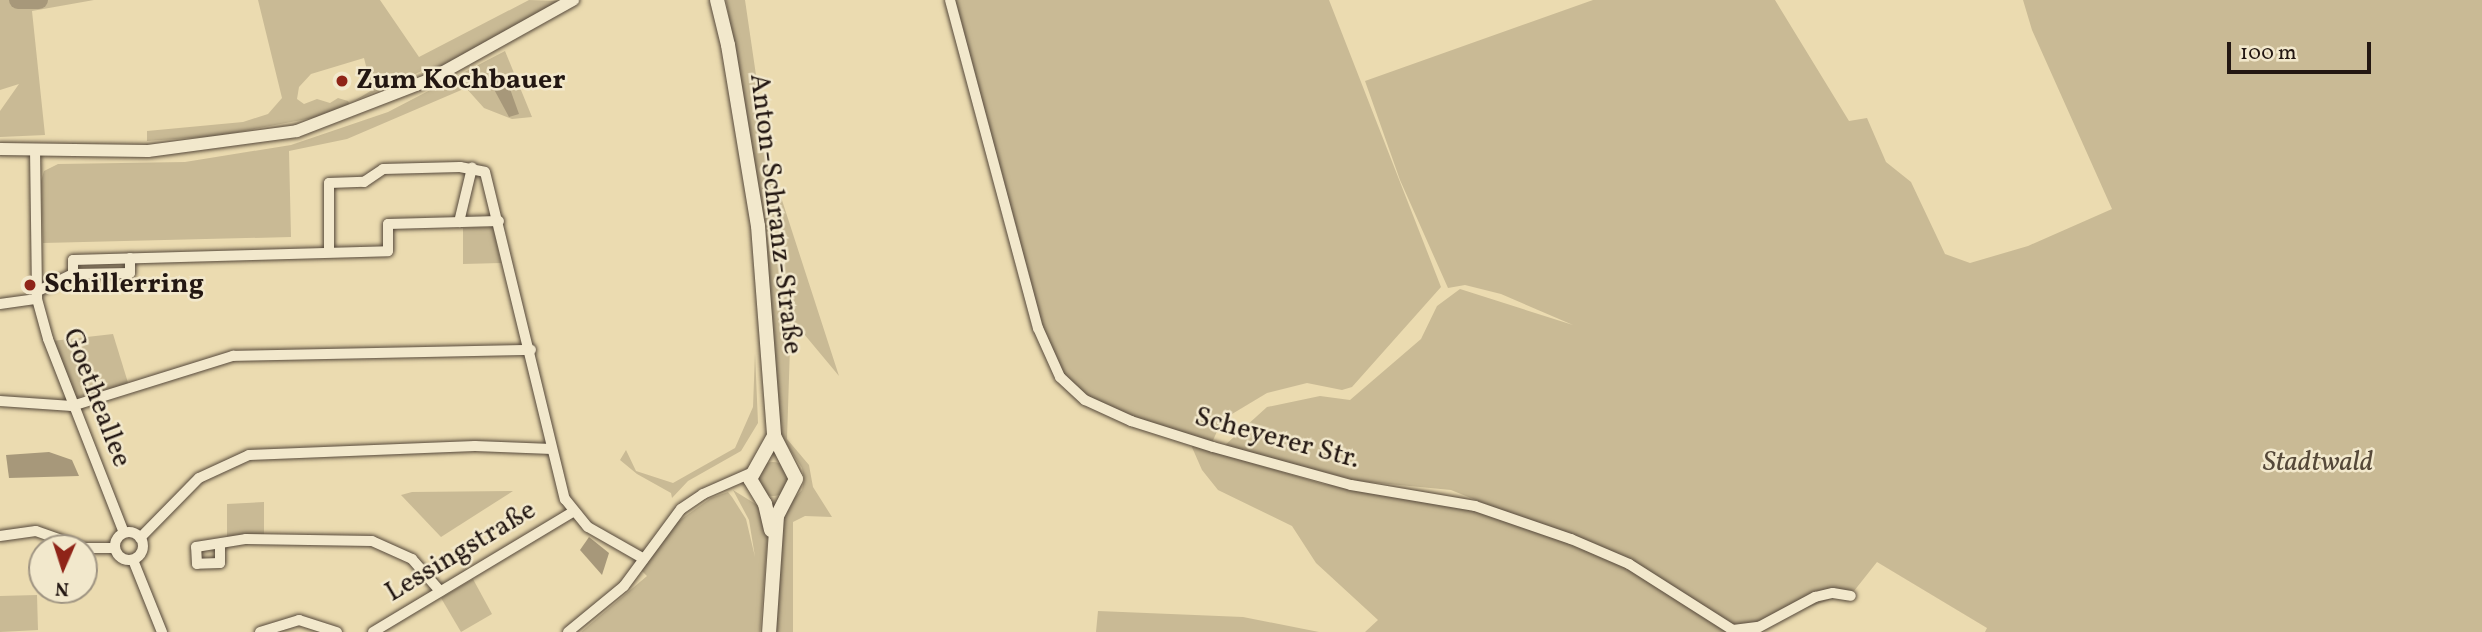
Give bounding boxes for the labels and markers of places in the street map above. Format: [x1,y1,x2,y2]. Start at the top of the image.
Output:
place label: Zum Kochbauer [356,64,566,98]
marker: Zum Kochbauer [334,73,350,89]
place label: Schillerring [44,268,204,302]
marker: Schillerring [22,277,38,293]

